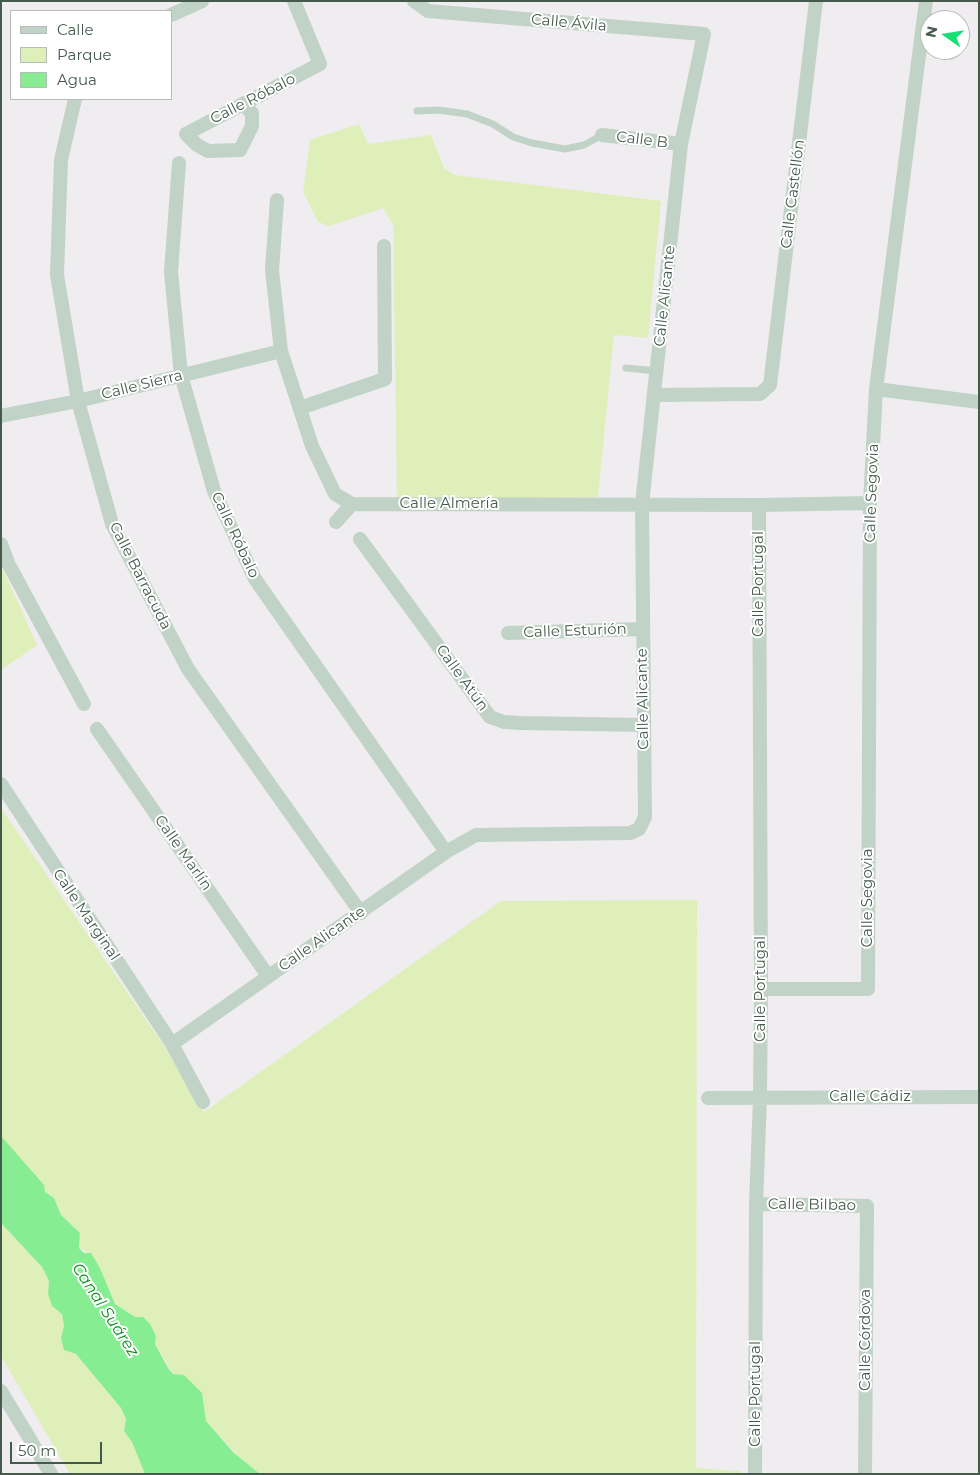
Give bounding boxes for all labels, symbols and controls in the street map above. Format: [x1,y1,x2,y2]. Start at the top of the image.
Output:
legend [10,10,172,100]
north arrow [920,10,970,60]
street label: Calle Ávila [530,11,608,35]
text: Calle [57,20,94,39]
text: N [921,24,941,39]
text: Parque [57,45,112,64]
text: Agua [57,70,97,89]
street label: Calle Róbalo [207,70,299,128]
street label: Calle B [615,128,669,152]
street label: Calle Castellón [777,139,809,249]
street label: Calle Alicante [651,245,679,347]
street label: Calle Sierra [100,366,184,404]
street label: Calle Segovia [861,443,883,543]
street label: Calle Róbalo [207,489,263,581]
street label: Calle Almería [400,495,498,513]
street label: Calle Barracuda [105,519,175,633]
street label: Calle Portugal [750,531,768,637]
street label: Calle Esturión [523,620,627,642]
street label: Calle Atún [432,641,492,715]
street label: Calle Alicante [633,648,653,750]
street label: Calle Marlín [150,812,216,894]
street label: Calle Segovia [859,848,877,948]
street label: Calle Marginal [49,866,123,964]
street label: Calle Alicante [275,903,369,975]
street label: Calle Portugal [752,936,770,1042]
street label: Calle Cádiz [829,1088,911,1106]
street label: Calle Bilbao [768,1195,856,1215]
water label: Canal Suárez [68,1260,142,1360]
street label: Calle Córdova [857,1289,875,1391]
street label: Calle Portugal [747,1341,765,1447]
scale bar [12,1432,105,1464]
text: 50 m [18,1441,56,1460]

